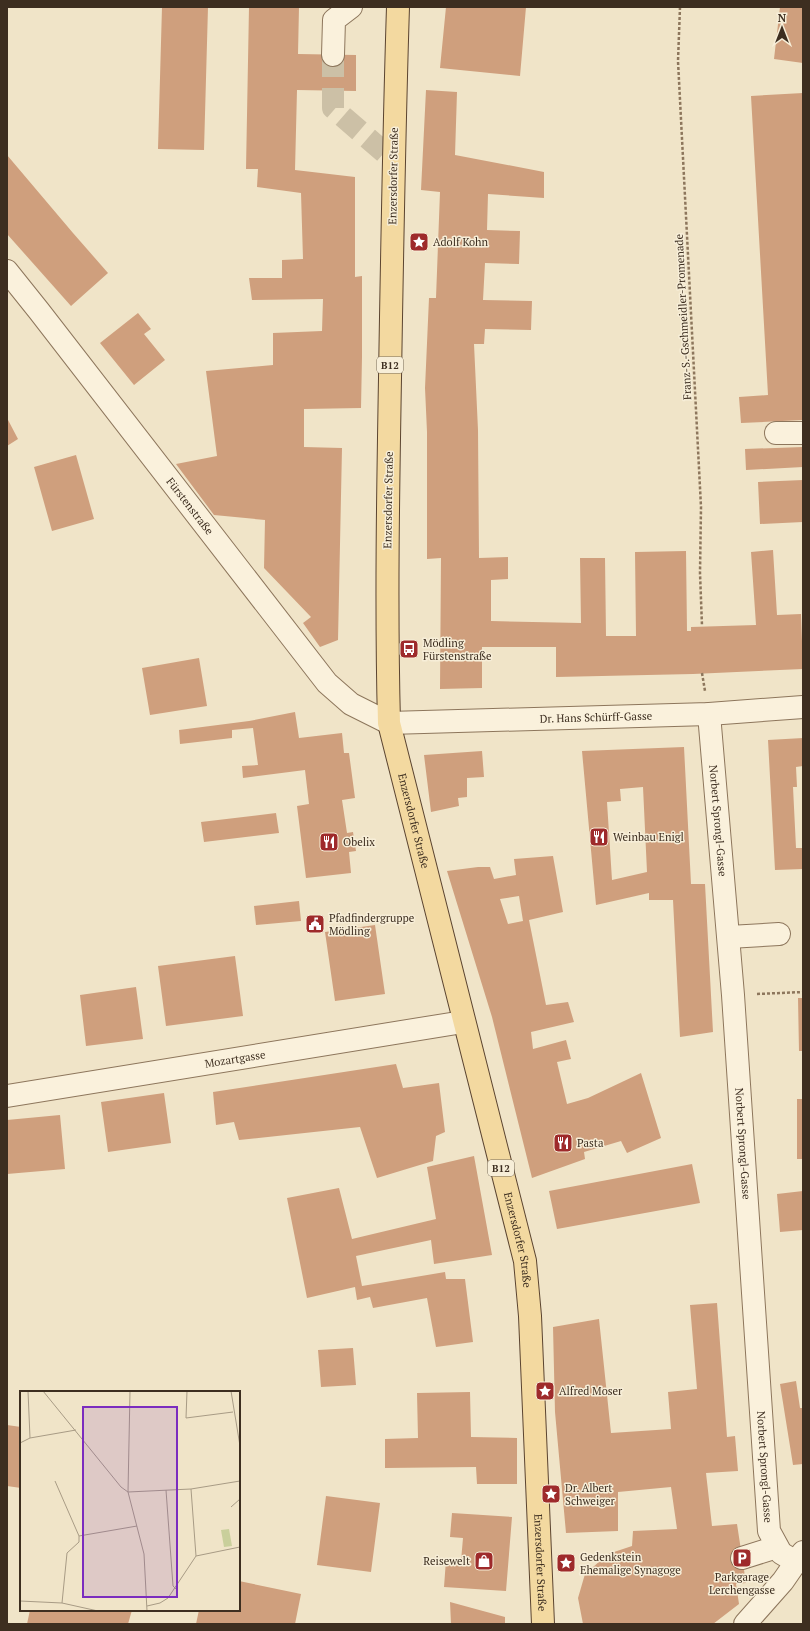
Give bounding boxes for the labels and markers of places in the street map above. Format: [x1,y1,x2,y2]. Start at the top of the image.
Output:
place icon: Adolf Kohn [408,231,430,253]
place label: Adolf Kohn [433,235,489,249]
place label: Mödling Fürstenstraße [423,636,492,663]
bus stop icon: Mödling Fürstenstraße [398,638,420,660]
restaurant icon: Weinbau Enigl [588,826,610,848]
place label: Weinbau Enigl [613,830,684,844]
restaurant icon: Obelix [318,831,340,853]
place label: Obelix [343,835,375,849]
place label: Pfadfindergruppe Mödling [329,911,415,938]
public building icon: Pfadfindergruppe Mödling [304,913,326,935]
restaurant icon: Pasta [552,1132,574,1154]
place label: Pasta [577,1136,604,1150]
place icon: Alfred Moser [534,1380,556,1402]
place label: Alfred Moser [559,1384,623,1398]
place label: Dr. Albert Schweiger [565,1481,616,1508]
place icon: Dr. Albert Schweiger [540,1483,562,1505]
parking icon: Parkgarage Lerchengasse [731,1547,753,1569]
shop icon: Reisewelt [473,1550,495,1572]
place label: Gedenkstein Ehemalige Synagoge [580,1550,681,1577]
place icon: Gedenkstein Ehemalige Synagoge [555,1552,577,1574]
place label: Reisewelt [423,1554,470,1568]
place label: Parkgarage Lerchengasse [709,1570,775,1597]

